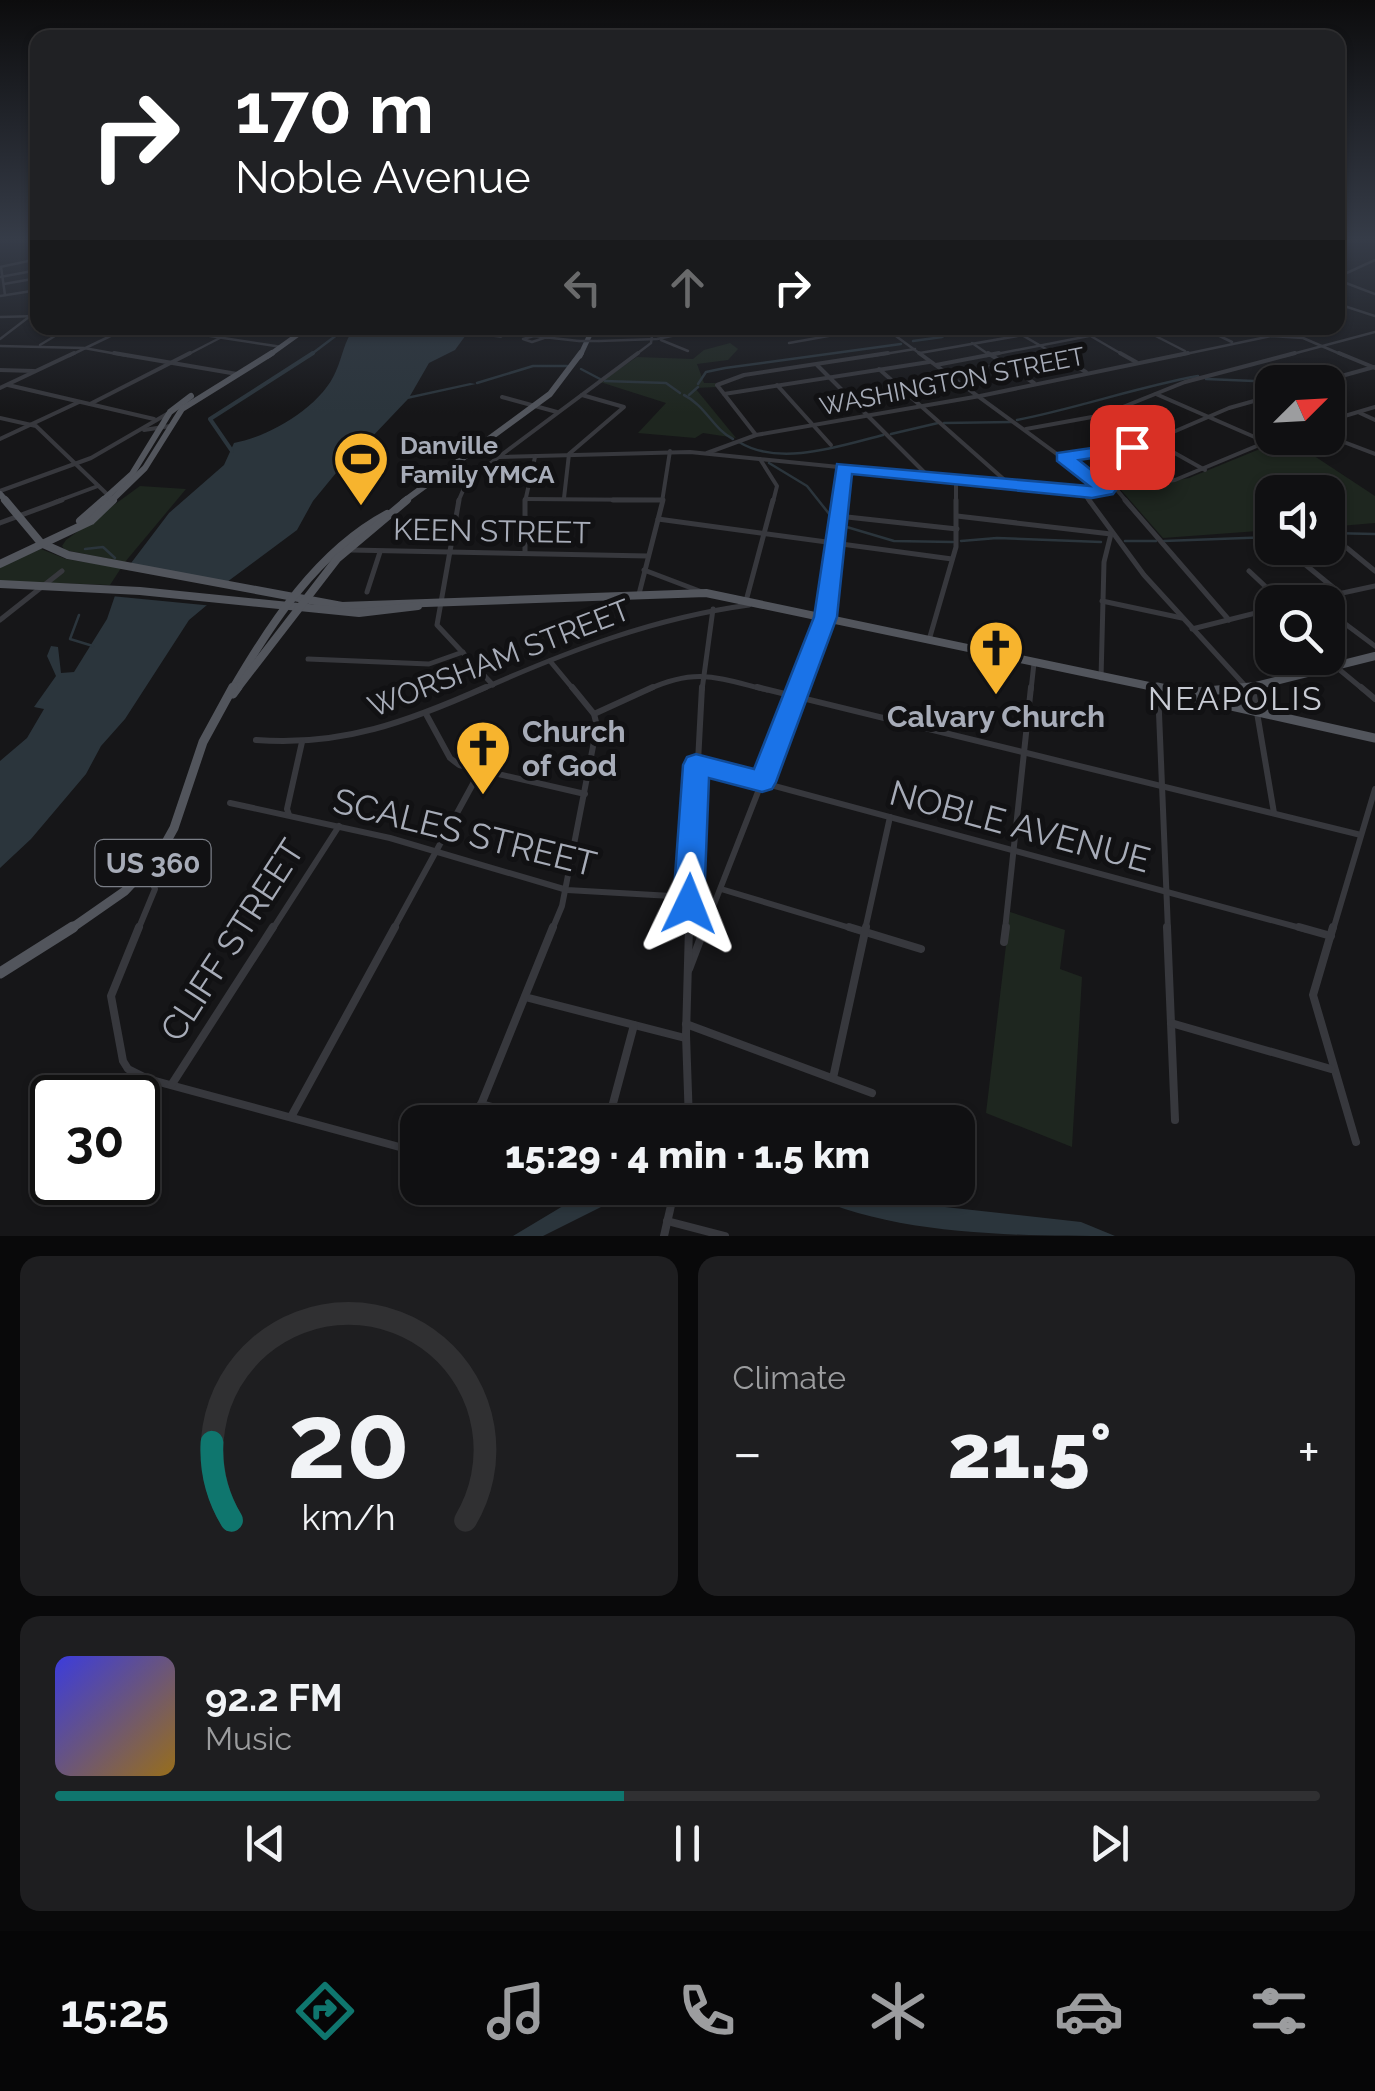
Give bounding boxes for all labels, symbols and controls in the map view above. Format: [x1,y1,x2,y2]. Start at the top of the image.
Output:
text: 170 m [235,67,434,149]
icon: right [70,70,200,200]
text: Noble Avenue [235,151,531,204]
icon: left [555,260,610,315]
icon: ahead [660,260,715,315]
icon: right [765,260,820,315]
street label: WASHINGTON STREET [817,341,1087,421]
north arrow [1255,365,1345,455]
map controls [1255,365,1345,675]
pin [1090,405,1175,490]
icon: arrive [1105,420,1160,475]
sports icon: Danville Family YMCA [331,429,391,508]
place label: Danville Family YMCA [400,430,555,489]
button: sound [1255,475,1345,565]
street label: KEEN STREET [393,512,591,550]
button: search [1255,585,1345,675]
street label: WORSHAM STREET [363,592,635,724]
church icon: Calvary Church [966,618,1026,697]
district label: NEAPOLIS [1148,680,1324,717]
place label: Calvary Church [887,699,1105,734]
place label: Church of God [522,714,626,783]
church icon: Church of God [453,718,513,797]
street label: NOBLE AVENUE [885,772,1155,880]
street label: SCALES STREET [329,779,601,885]
street label: CLIFF STREET [152,832,312,1048]
road number: US 360 [96,840,210,886]
position arrow [637,852,741,956]
speed limit sign: 30 [30,1075,160,1205]
text: 15:29 · 4 min · 1.5 km [505,1132,870,1177]
text: Climate [733,1359,846,1396]
text: 20 [287,1380,410,1502]
text: 21.5° [948,1407,1112,1496]
text: − [733,1420,762,1485]
text: + [1297,1420,1320,1485]
text: km/h [302,1496,396,1538]
text: 92.2 FM [205,1675,343,1720]
text: Music [205,1720,292,1757]
icon: previous [238,1816,293,1871]
icon: pause [660,1816,715,1871]
icon: next [1082,1816,1137,1871]
icon: directions [290,1976,360,2046]
icon: music [481,1976,551,2046]
icon: phone [672,1976,742,2046]
icon: climate [863,1976,933,2046]
icon: car [1054,1976,1124,2046]
icon: filters [1244,1976,1314,2046]
text: 15:25 [60,1985,169,2038]

